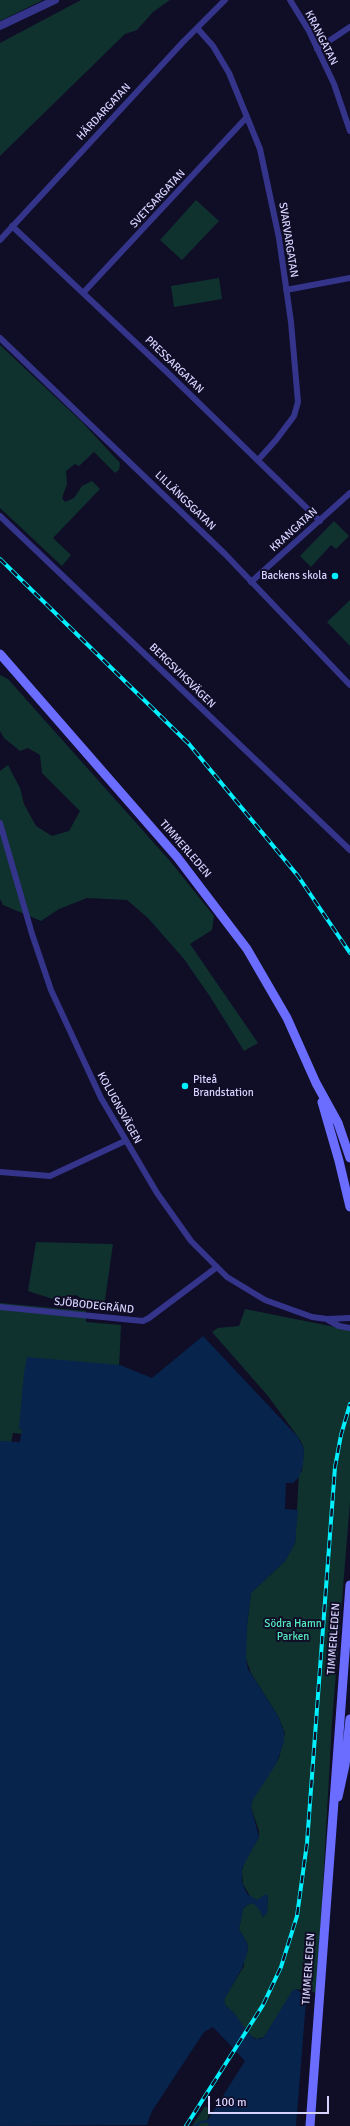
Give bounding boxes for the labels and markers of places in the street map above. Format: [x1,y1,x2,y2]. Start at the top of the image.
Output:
place label: Backens skola [261,569,327,583]
marker: Backens skola [330,571,340,581]
place label: Piteå Brandstation [193,1073,254,1099]
marker: Piteå Brandstation [180,1081,190,1091]

